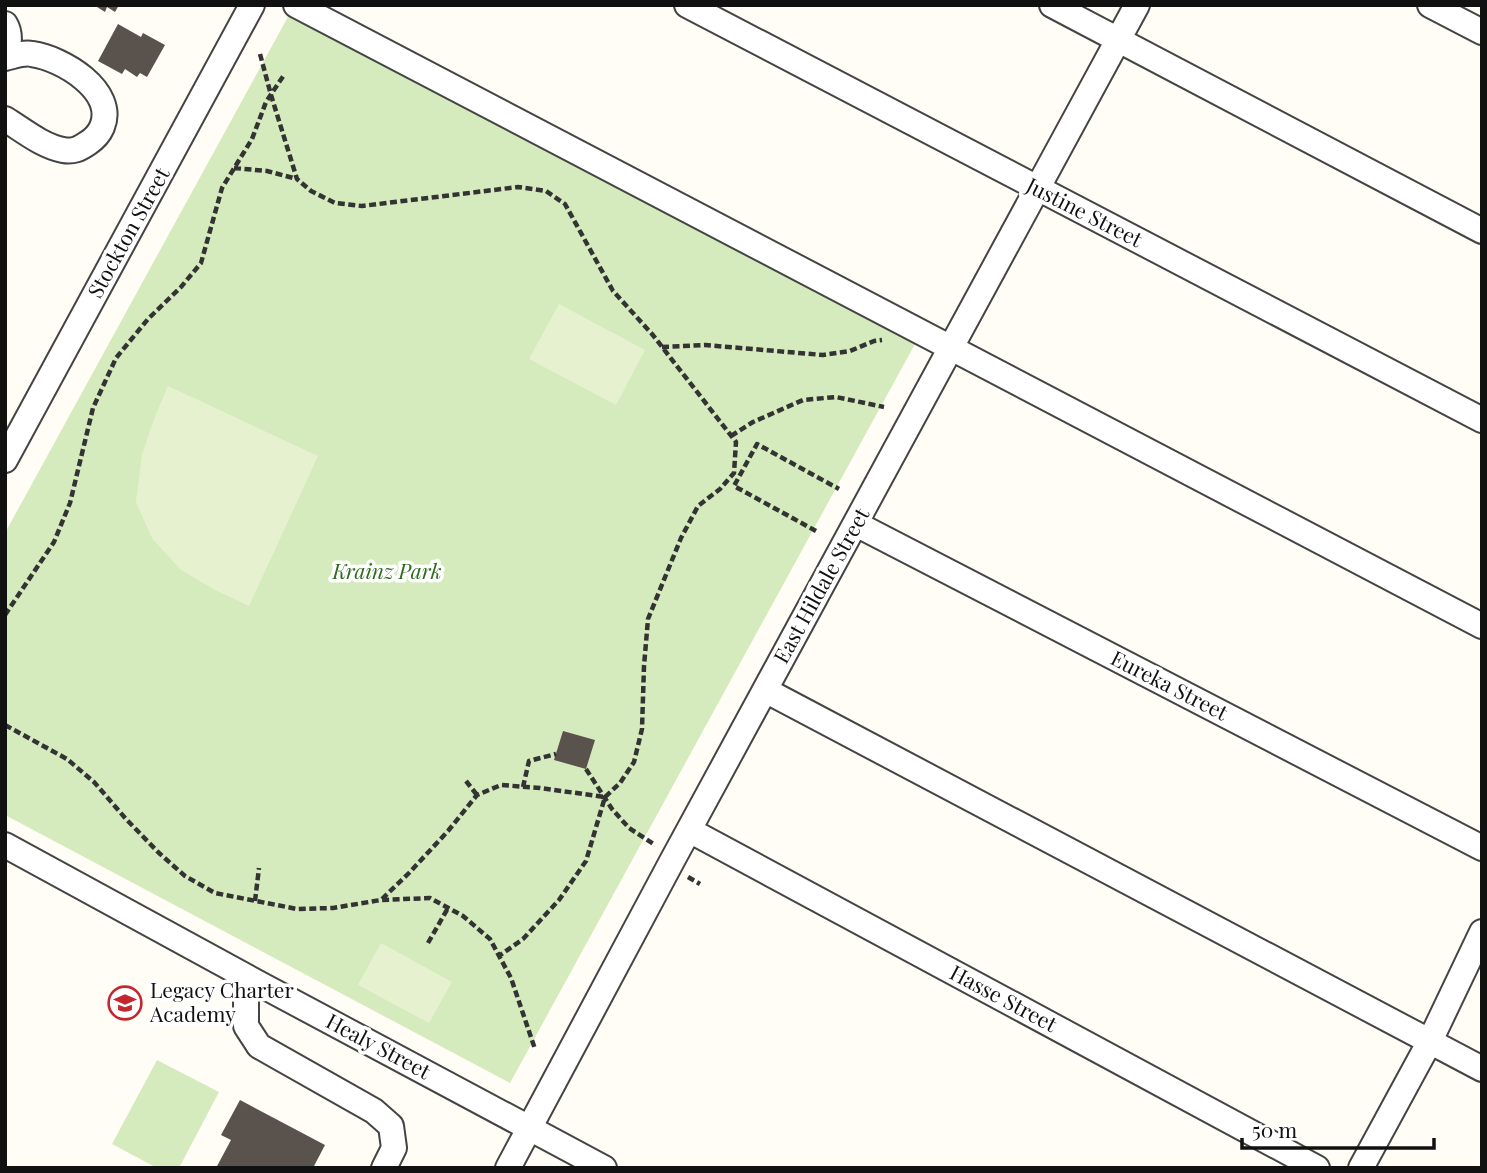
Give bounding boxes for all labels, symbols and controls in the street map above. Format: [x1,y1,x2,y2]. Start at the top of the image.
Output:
street label: Stockton Street [80,161,175,302]
street label: Justine Street [1021,170,1148,253]
street label: East Hildale Street [766,502,875,668]
park label: Krainz Park [332,556,442,584]
street label: Eureka Street [1107,643,1234,726]
street label: Hasse Street [946,957,1063,1037]
place label: Legacy Charter Academy [149,975,294,1027]
school or university icon: Legacy Charter Academy [106,984,144,1022]
street label: Healy Street [322,1006,436,1085]
scale bar [1242,1106,1434,1150]
text: 50 m [1252,1115,1298,1143]

